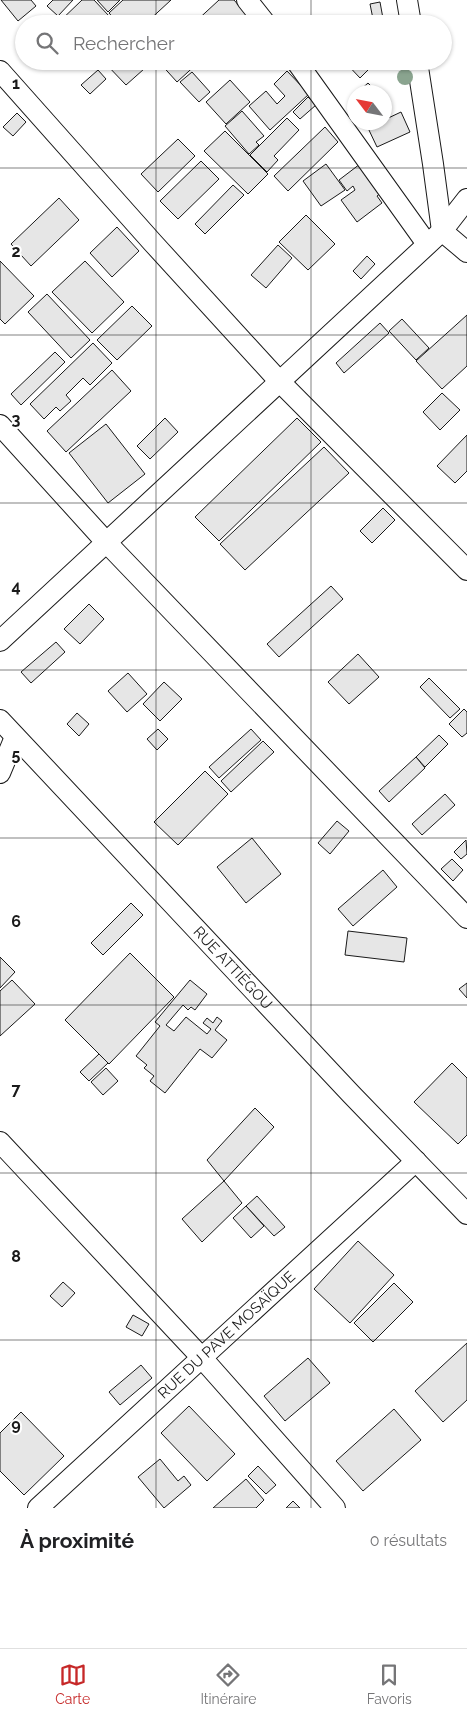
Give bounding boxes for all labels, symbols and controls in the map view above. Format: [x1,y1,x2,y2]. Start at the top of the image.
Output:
search box [15,15,452,70]
icon: search [33,29,61,57]
text: Rechercher [73,32,175,54]
text: 1 [12,74,20,93]
north arrow [347,85,392,130]
text: 2 [11,242,21,261]
text: 3 [12,410,21,429]
text: 4 [11,577,21,596]
text: 5 [12,745,21,764]
text: 6 [11,912,21,931]
street label: RUE ATTIÉGOU [189,923,276,1013]
text: 7 [12,1080,21,1099]
text: 8 [11,1247,21,1266]
street label: RUE DU PAVE MOSAÏQUE [154,1267,299,1402]
text: 9 [11,1415,21,1434]
text: À proximité [20,1528,134,1553]
text: 0 résultats [370,1531,447,1550]
tab: Carte [55,1661,90,1707]
tab: Itinéraire [200,1661,256,1707]
tab: Favoris [367,1661,412,1707]

